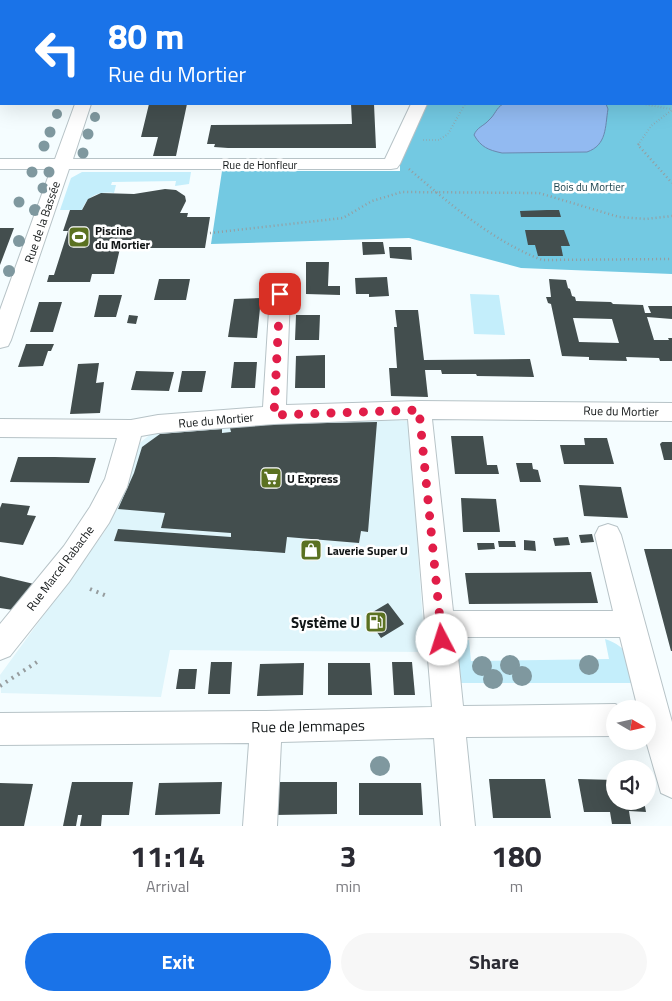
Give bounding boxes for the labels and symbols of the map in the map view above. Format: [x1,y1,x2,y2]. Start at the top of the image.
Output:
street label: Rue de Honfleur [223,157,298,173]
street label: Rue de la Bassée [19,178,65,266]
park label: Bois du Mortier [553,179,625,195]
place label: Piscine du Mortier [95,221,151,254]
sports icon: Piscine du Mortier [67,225,91,249]
pin [259,273,301,315]
street label: Rue du Mortier [583,401,659,421]
street label: Rue du Mortier [178,407,254,433]
supermarket icon: U Express [259,466,283,490]
place label: U Express [287,469,339,488]
street label: Rue Marcel Rabache [22,521,98,615]
shop icon: Laverie Super U [299,538,323,562]
place label: Laverie Super U [327,541,408,560]
fuel station icon: Système U [364,610,388,634]
place label: Système U [291,611,360,634]
position arrow [415,613,467,665]
north arrow [606,700,656,750]
street label: Rue de Jemmapes [251,714,365,738]

